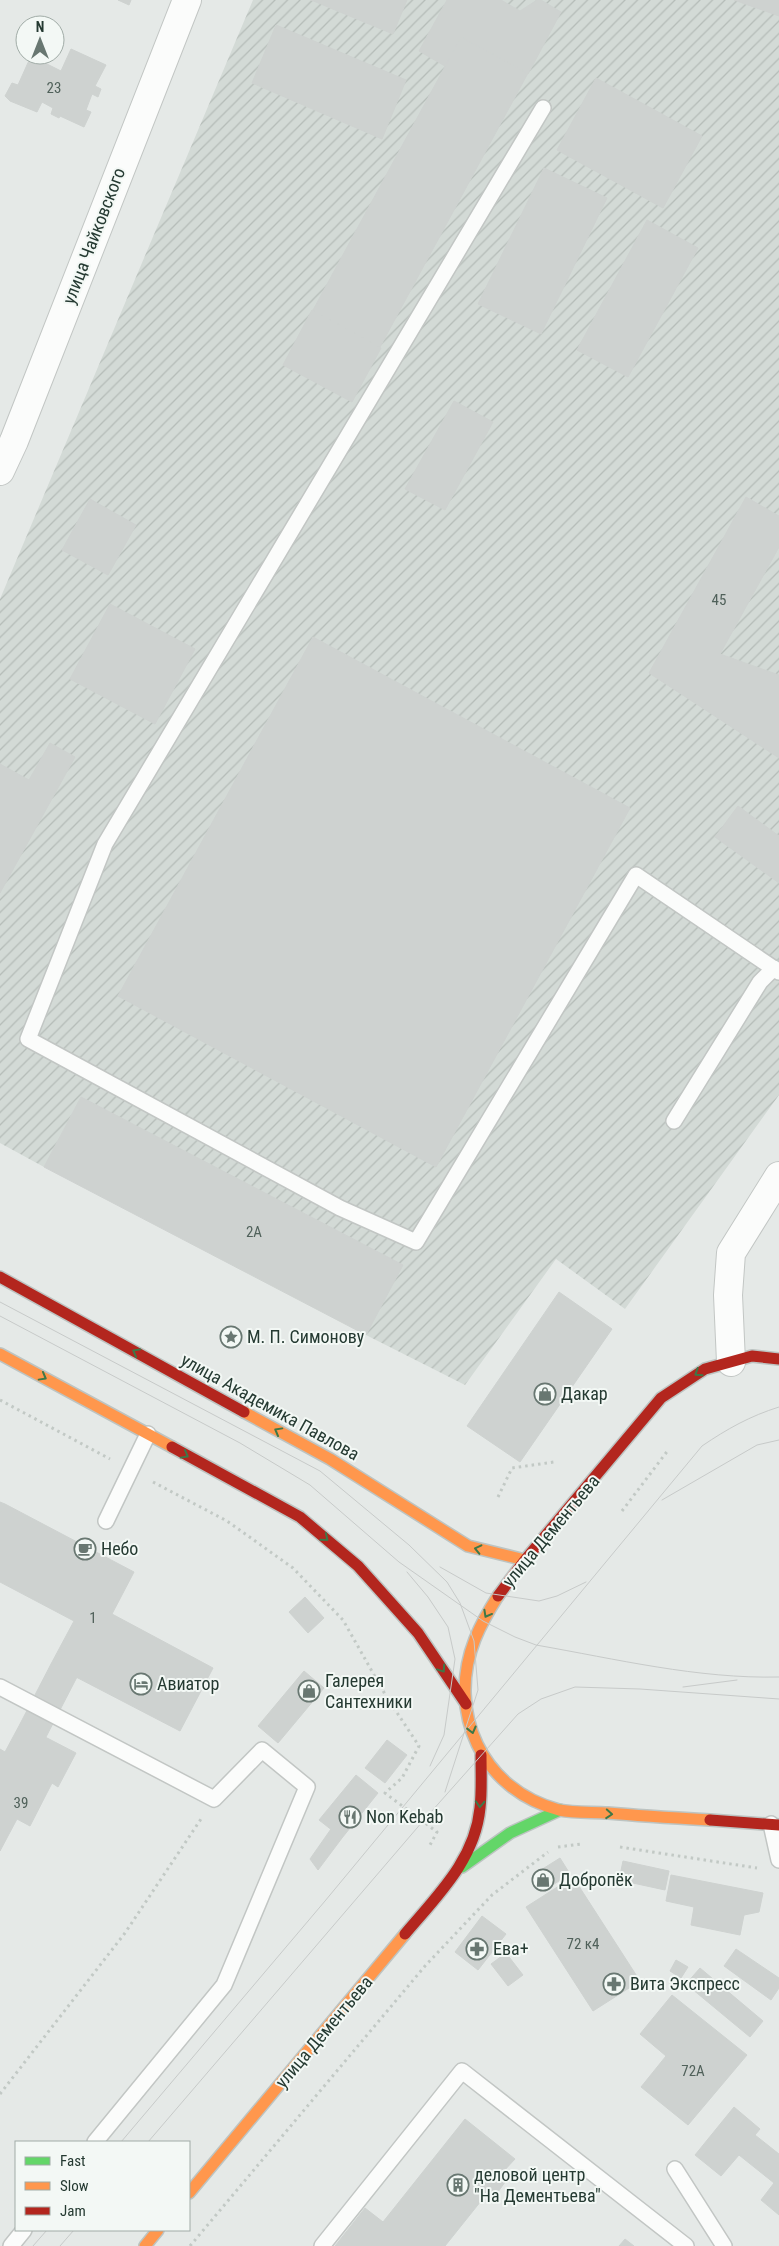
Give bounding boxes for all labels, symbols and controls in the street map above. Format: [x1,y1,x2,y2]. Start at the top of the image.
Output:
north arrow [15,15,65,65]
text: N [36,19,44,35]
house number: 23 [47,79,61,97]
street label: улица Чайковского [58,165,129,307]
house number: 45 [712,591,726,609]
house number: 2А [246,1223,262,1241]
place icon: М. П. Симонову [219,1325,243,1349]
place label: М. П. Симонову [247,1326,365,1347]
one-way arrow [132,1348,141,1358]
street label: улица Академика Павлова [178,1349,363,1464]
one-way arrow [695,1367,704,1376]
one-way arrow [37,1371,46,1381]
shop icon: Дакар [533,1382,557,1406]
place label: Дакар [561,1383,608,1404]
one-way arrow [274,1427,283,1437]
one-way arrow [180,1449,189,1459]
street label: улица Дементьева [498,1470,604,1591]
one-way arrow [319,1532,328,1541]
cafe icon: Небо [73,1537,97,1561]
place label: Небо [101,1538,138,1559]
one-way arrow [473,1544,482,1555]
house number: 1 [89,1609,97,1627]
one-way arrow [483,1609,493,1618]
one-way arrow [436,1663,445,1672]
place label: Галерея Сантехники [325,1670,412,1712]
hotel icon: Авиатор [129,1672,153,1696]
place label: Авиатор [157,1673,219,1694]
shop icon: Галерея Сантехники [297,1679,321,1703]
one-way arrow [466,1726,477,1735]
house number: 39 [14,1794,28,1812]
one-way arrow [475,1800,486,1808]
restaurant icon: Non Kebab [338,1805,362,1829]
place label: Non Kebab [366,1806,444,1827]
one-way arrow [605,1808,613,1819]
shop icon: Добропёк [531,1868,555,1892]
place label: Добропёк [559,1869,633,1890]
house number: 72 к4 [567,1935,599,1953]
pharmacy icon: Ева+ [465,1937,489,1961]
place label: Ева+ [493,1938,529,1959]
street label: улица Дементьева [271,1971,377,2092]
pharmacy icon: Вита Экспресс [602,1972,626,1996]
place label: Вита Экспресс [630,1973,740,1994]
house number: 72А [681,2062,705,2080]
legend [15,2141,190,2231]
text: Fast [60,2152,85,2170]
place label: деловой центр "На Дементьева" [474,2164,601,2206]
building icon: деловой центр "На Дементьева" [446,2173,470,2197]
text: Slow [60,2177,89,2195]
text: Jam [60,2202,86,2220]

